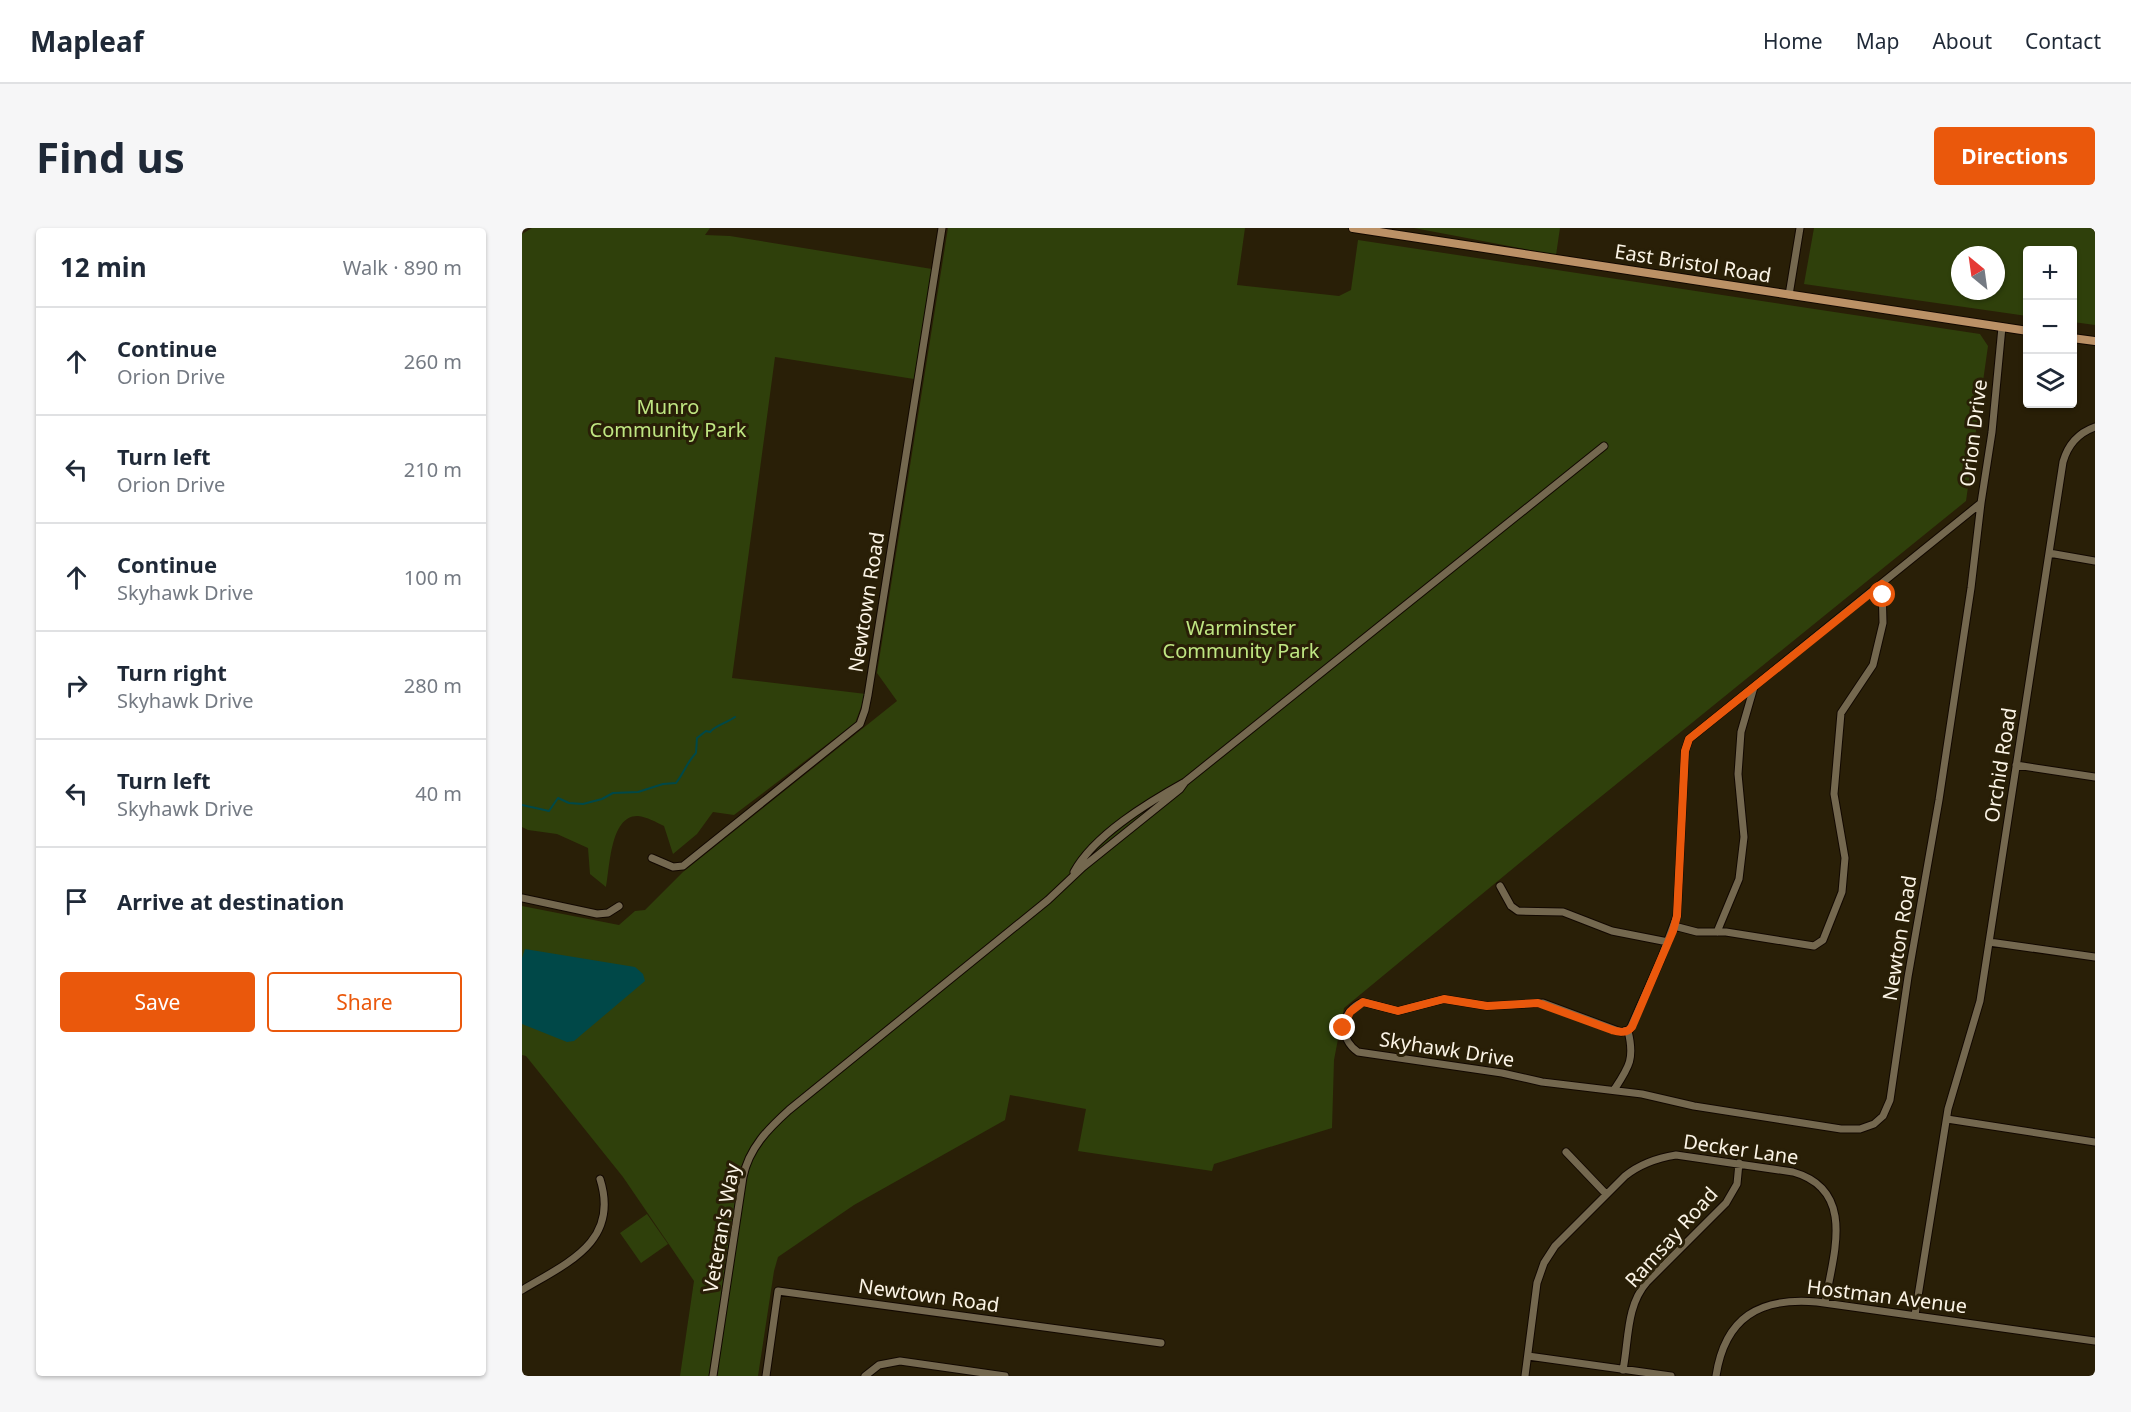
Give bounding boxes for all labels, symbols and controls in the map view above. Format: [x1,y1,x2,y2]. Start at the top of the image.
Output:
text: Mapleaf [30,22,144,60]
text: Home [1763,27,1823,55]
text: Map [1856,27,1899,55]
text: About [1932,27,1992,55]
text: Contact [2025,27,2101,55]
button: Directions [1934,127,2095,185]
text: Find us [36,128,185,185]
street label: East Bristol Road [1613,237,1773,289]
north arrow [1951,246,2005,300]
map controls [2023,246,2077,408]
button: + [2023,246,2077,300]
text: 12 min [60,249,147,285]
text: Walk · 890 m [343,254,462,281]
button: − [2023,300,2077,354]
text: Continue [117,333,217,363]
icon: ahead [60,345,93,378]
text: 260 m [404,348,462,375]
button: layers [2023,354,2077,408]
text: Orion Drive [117,363,225,390]
street label: Orion Drive [1953,378,1993,488]
park label: Munro Community Park [590,393,747,443]
text: Turn left [117,441,211,471]
icon: left [60,453,93,486]
text: 210 m [404,456,462,483]
text: Orion Drive [117,471,225,498]
street label: Newtown Road [842,530,890,674]
text: Continue [117,549,217,579]
icon: ahead [60,561,93,594]
text: 100 m [404,564,462,591]
text: Skyhawk Drive [117,579,254,606]
route start [1869,581,1895,607]
park label: Warminster Community Park [1163,614,1320,664]
text: Turn right [117,657,227,687]
icon: right [60,669,93,702]
text: 280 m [404,672,462,699]
text: Skyhawk Drive [117,687,254,714]
street label: Orchid Road [1978,706,2022,824]
text: Turn left [117,765,211,795]
icon: left [60,777,93,810]
text: 40 m [415,780,462,807]
text: Skyhawk Drive [117,795,254,822]
street label: Newton Road [1876,873,1922,1003]
icon: arrive [60,885,93,918]
text: Arrive at destination [117,886,344,916]
button: Save [60,972,255,1032]
button: Share [267,972,462,1032]
route end [1329,1014,1355,1040]
street label: Skyhawk Drive [1377,1025,1517,1073]
street label: Decker Lane [1682,1128,1800,1170]
street label: Veteran's Way [696,1160,746,1295]
street label: Ramsay Road [1619,1181,1723,1293]
street label: Newtown Road [857,1272,1001,1318]
street label: Hostman Avenue [1805,1273,1969,1319]

